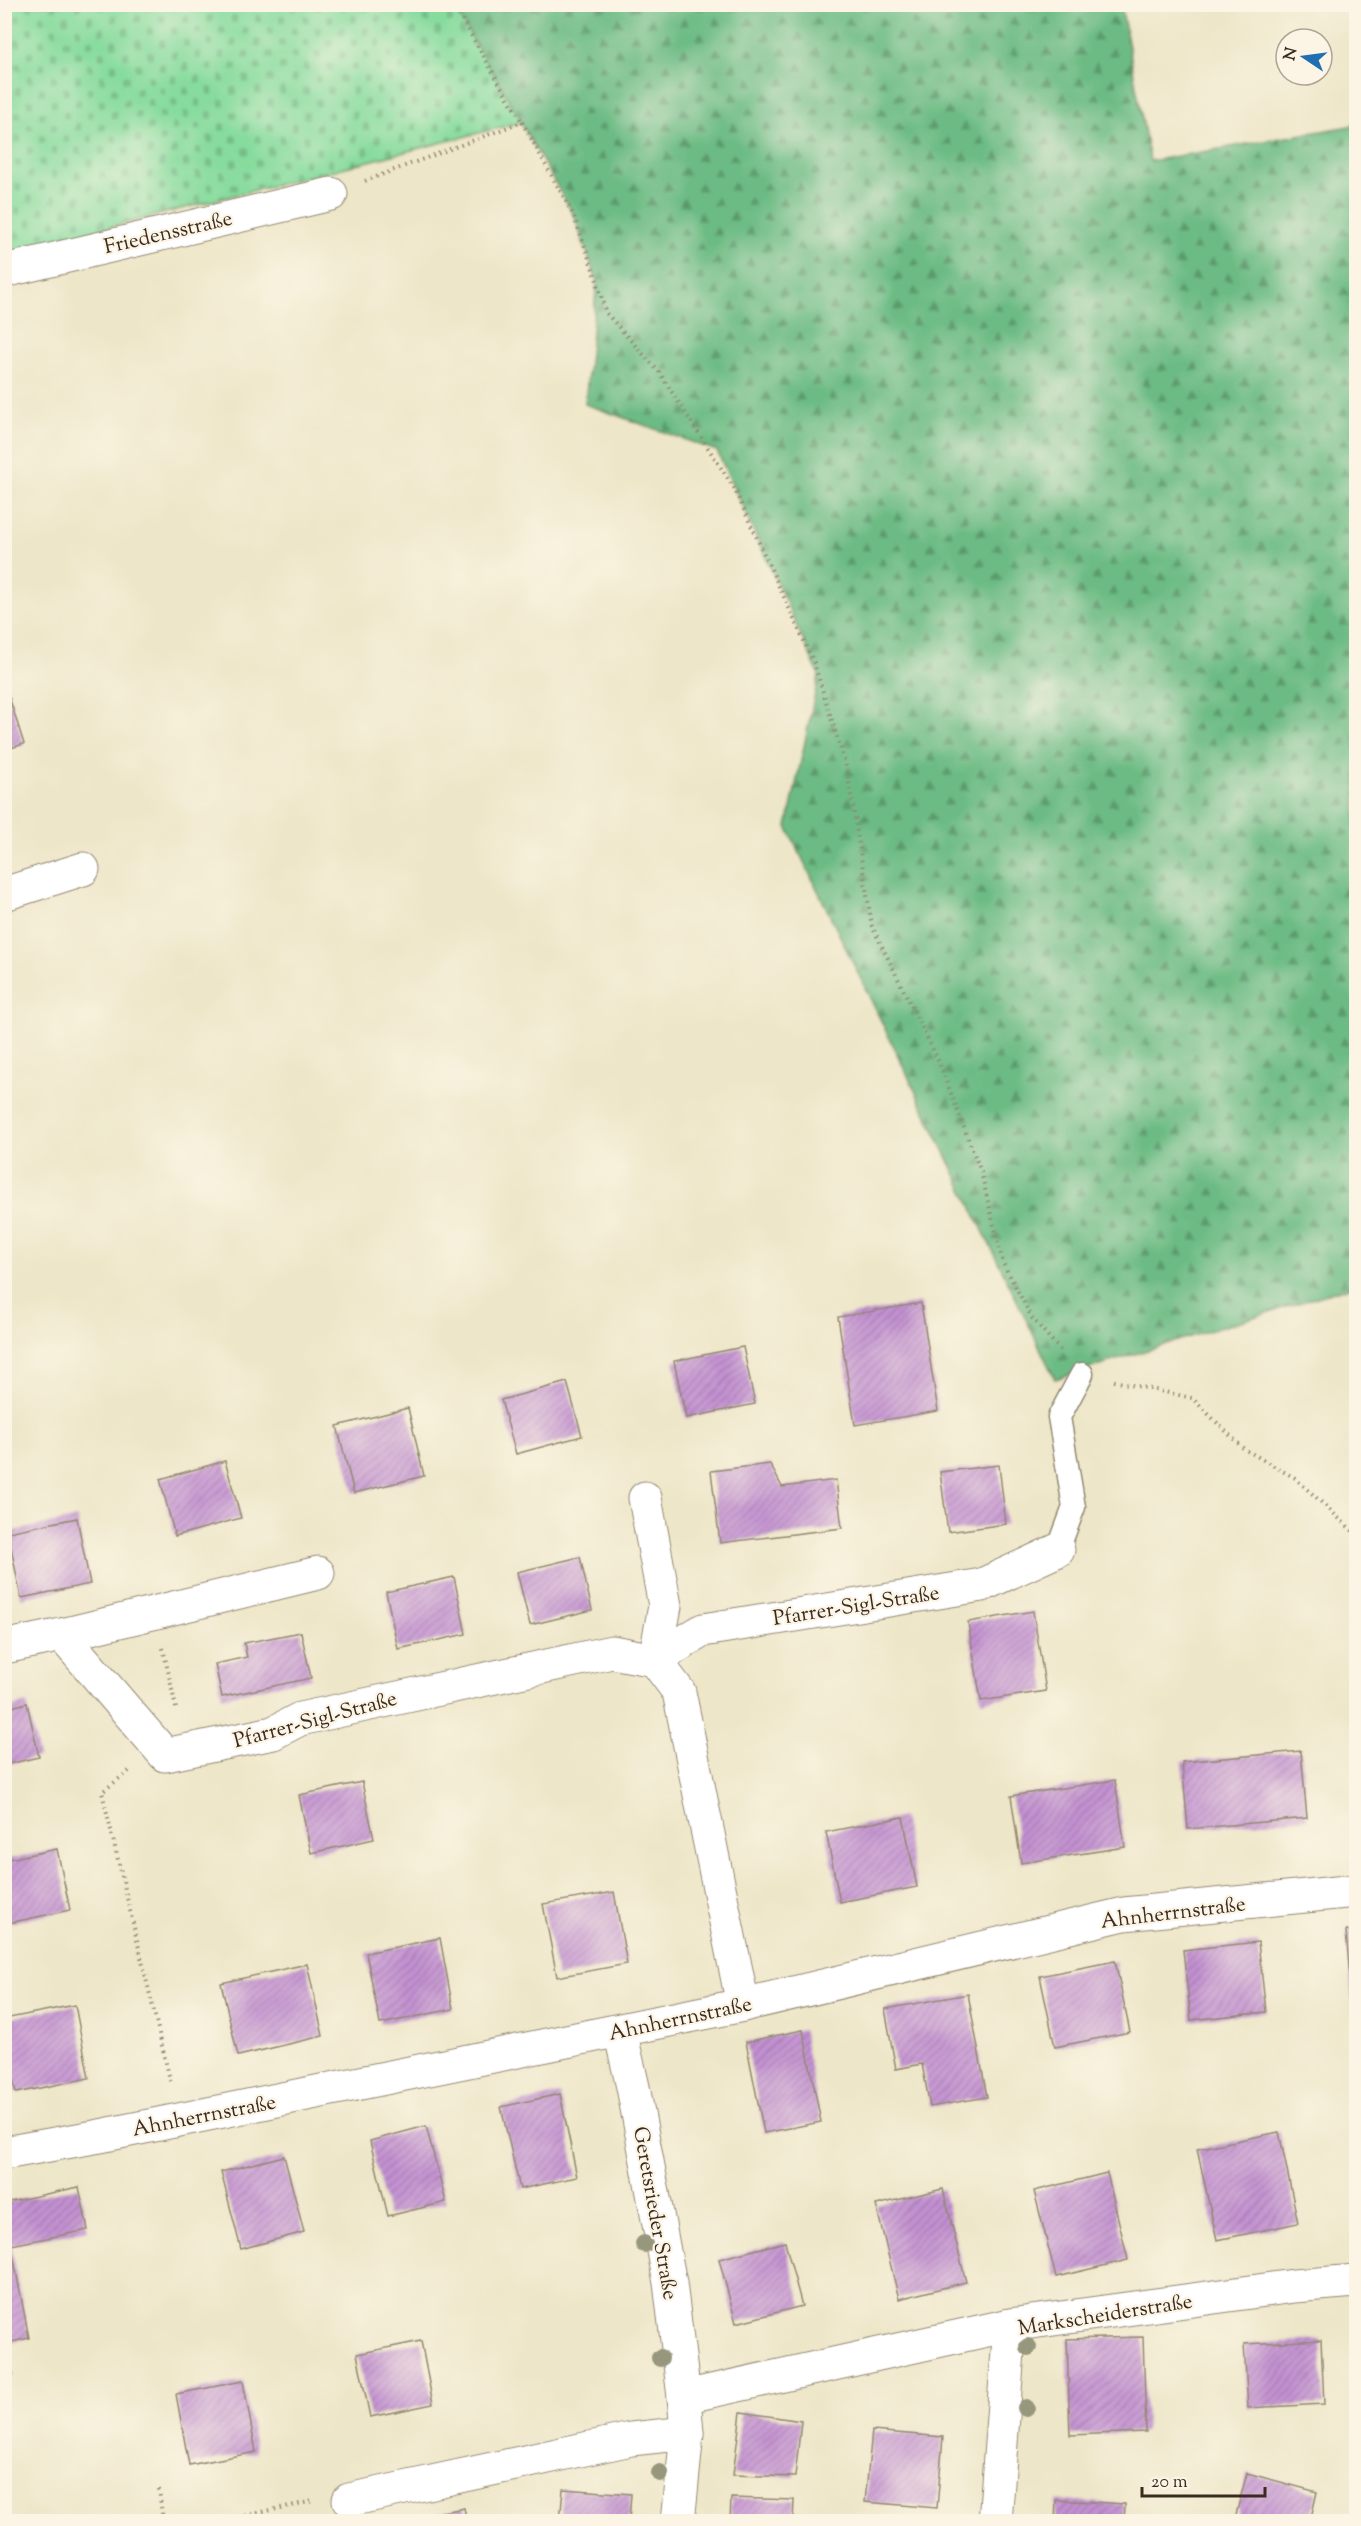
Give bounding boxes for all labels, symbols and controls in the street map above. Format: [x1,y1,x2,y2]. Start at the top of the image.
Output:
north arrow [1274,27,1334,87]
text: N [1279,45,1305,63]
street label: Friedensstraße [101,205,236,263]
street label: Pfarrer-Sigl-Straße [771,1579,942,1635]
street label: Pfarrer-Sigl-Straße [230,1685,401,1757]
street label: Ahnherrnstraße [1099,1890,1247,1938]
street label: Ahnherrnstraße [606,1990,755,2050]
street label: Ahnherrnstraße [130,2088,279,2146]
street label: Geretsrieder Straße [624,2124,684,2302]
street label: Markscheiderstraße [1016,2287,1195,2345]
scale bar [1142,2460,1265,2498]
text: 20 m [1151,2470,1188,2496]

